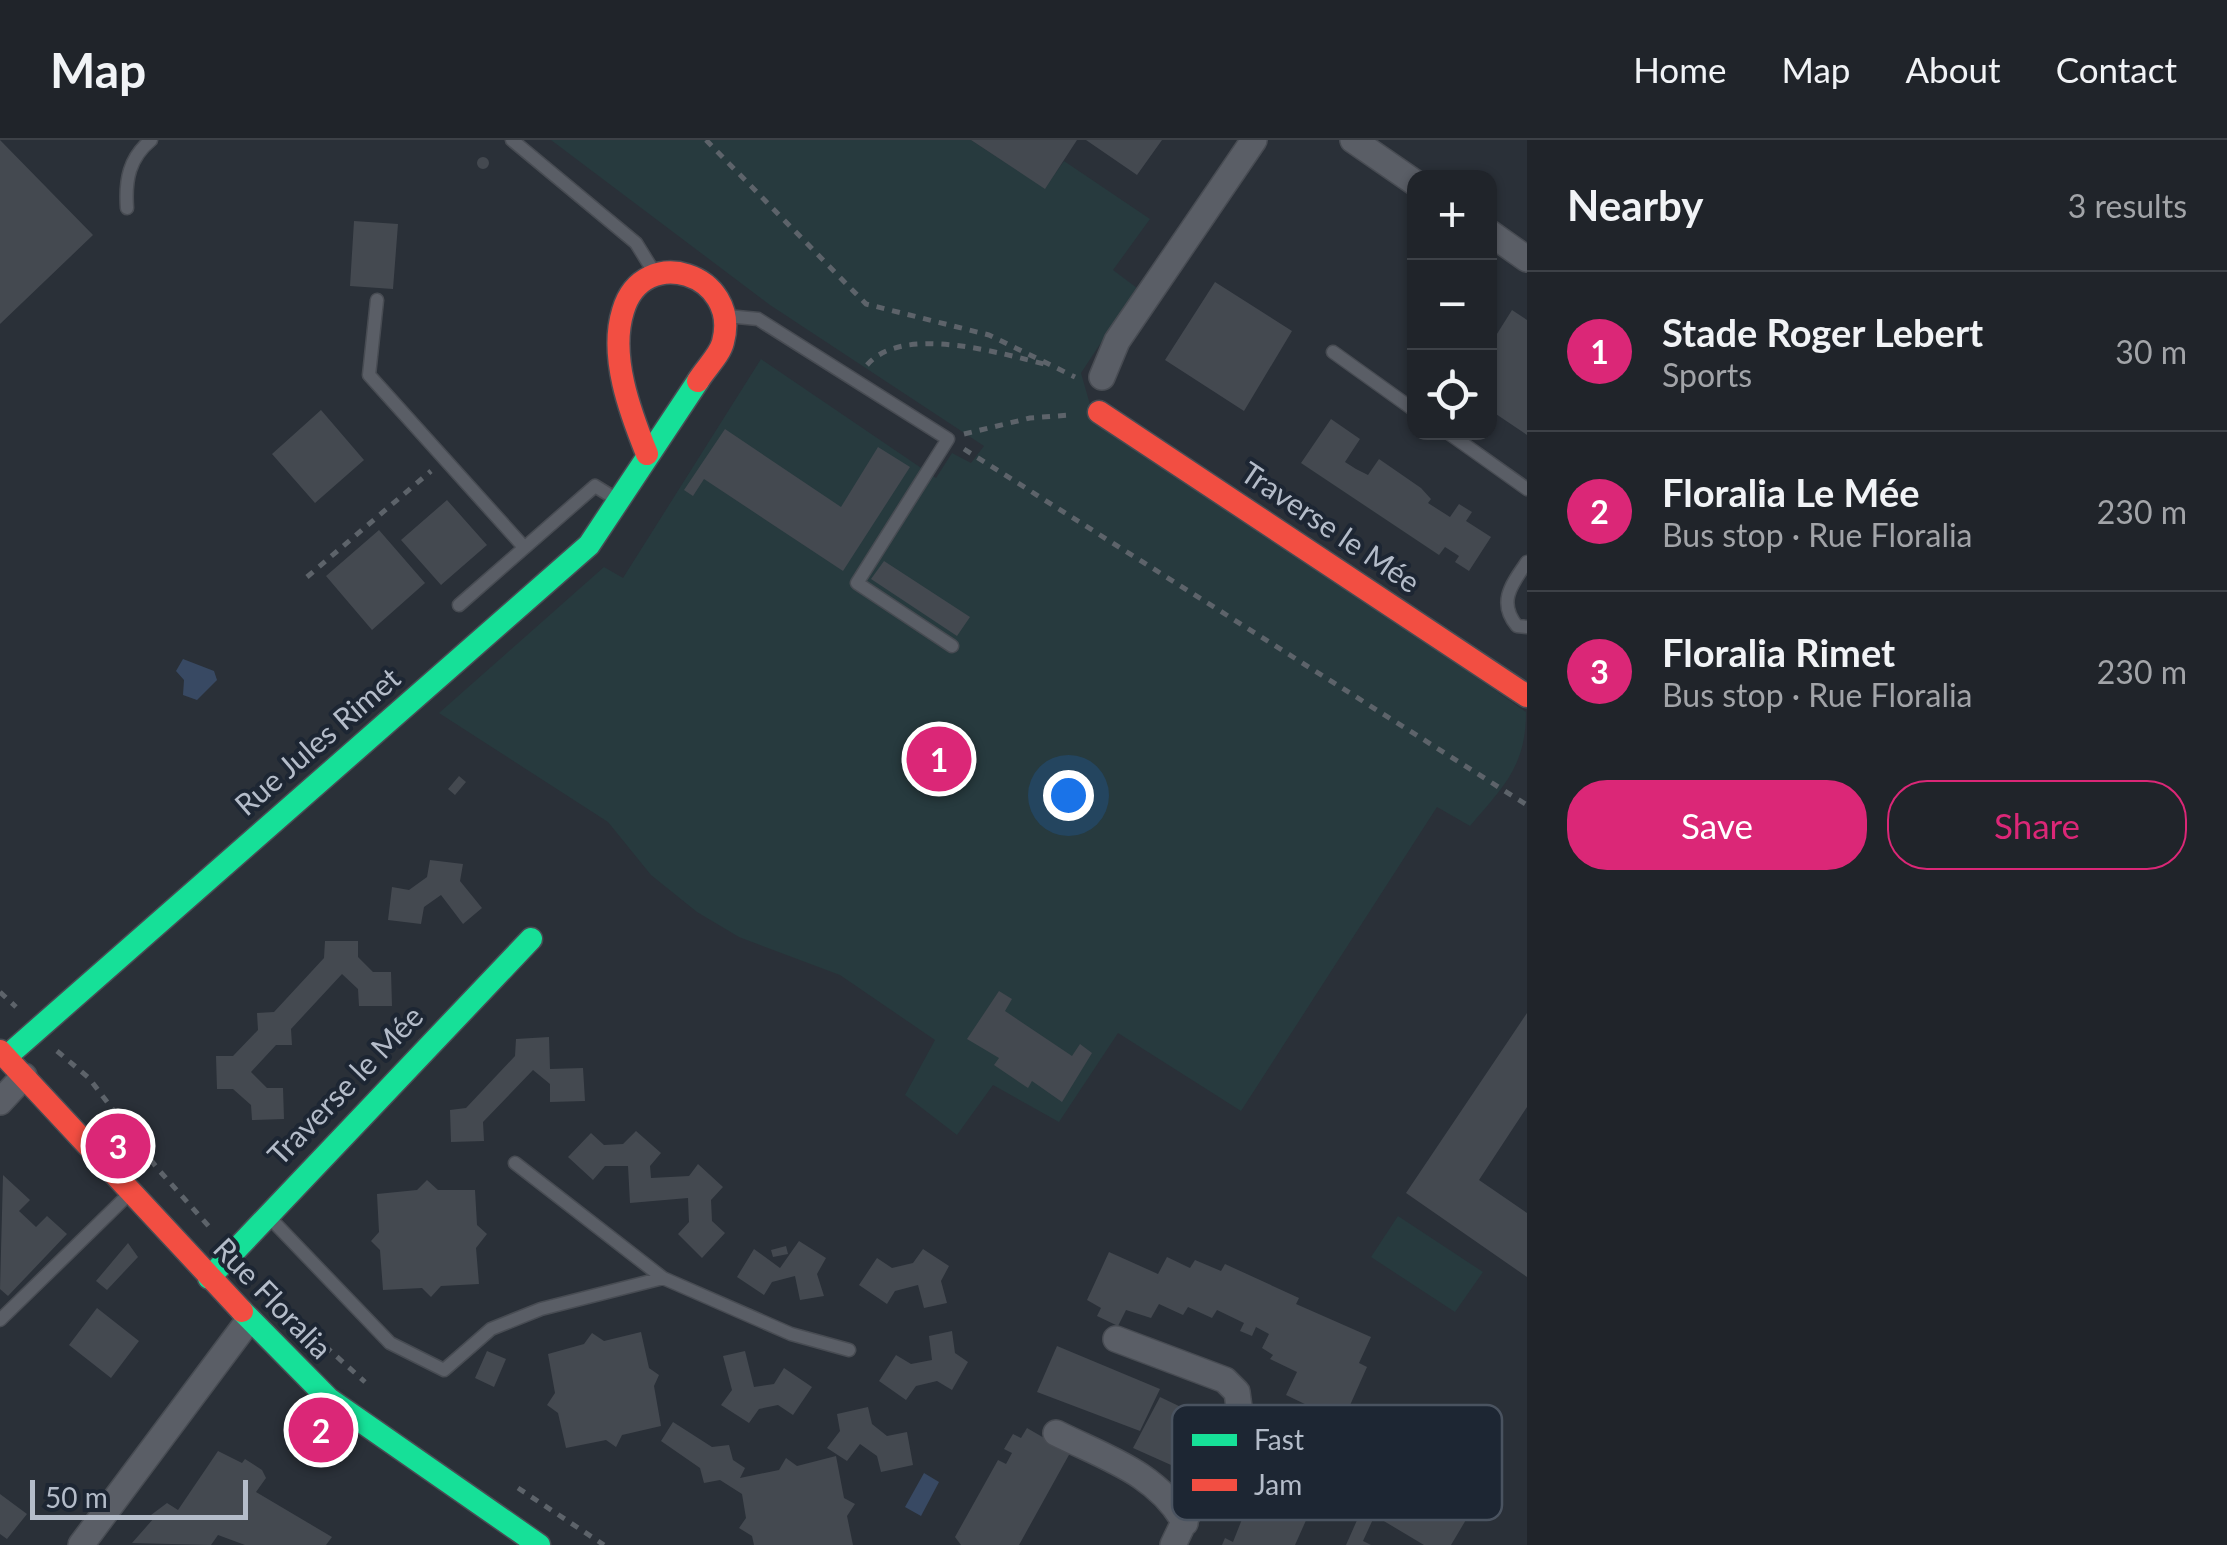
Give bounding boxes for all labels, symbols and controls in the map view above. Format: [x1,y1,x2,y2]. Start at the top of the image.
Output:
text: Map [50,41,146,98]
text: Home [1633,48,1726,90]
text: Map [1781,48,1850,90]
text: About [1905,48,2001,90]
text: Contact [2056,48,2177,90]
map controls [1407,170,1497,440]
button: + [1407,170,1497,260]
text: Nearby [1567,180,1704,230]
text: 3 results [2068,186,2187,225]
button: − [1407,260,1497,350]
text: Stade Roger Lebert [1662,309,1983,355]
text: 1 [1590,332,1609,371]
text: 30 m [2115,332,2187,371]
button: locate [1407,350,1497,440]
text: Sports [1662,355,1752,394]
street label: Traverse le Mée [1235,453,1427,599]
text: Floralia Le Mée [1662,469,1920,515]
text: 2 [1590,492,1609,531]
text: 230 m [2097,492,2187,531]
text: Bus stop · Rue Floralia [1662,515,1973,554]
text: Floralia Rimet [1662,629,1895,675]
text: 3 [1590,652,1609,691]
text: 230 m [2097,652,2187,691]
street label: Rue Jules Rimet [227,659,407,822]
text: Bus stop · Rue Floralia [1662,675,1973,714]
pin: 1 [906,722,972,796]
your location [1043,770,1094,821]
button: Save [1567,780,1867,870]
button: Share [1887,780,2187,870]
street label: Traverse le Mée [260,997,430,1172]
pin: 3 [86,1108,150,1184]
street label: Rue Floralia [207,1230,340,1366]
pin: 2 [288,1392,354,1468]
legend [1172,1405,1502,1520]
text: Fast [1254,1422,1304,1456]
text: Jam [1254,1467,1302,1501]
scale bar [30,1475,248,1520]
text: 50 m [45,1480,108,1514]

